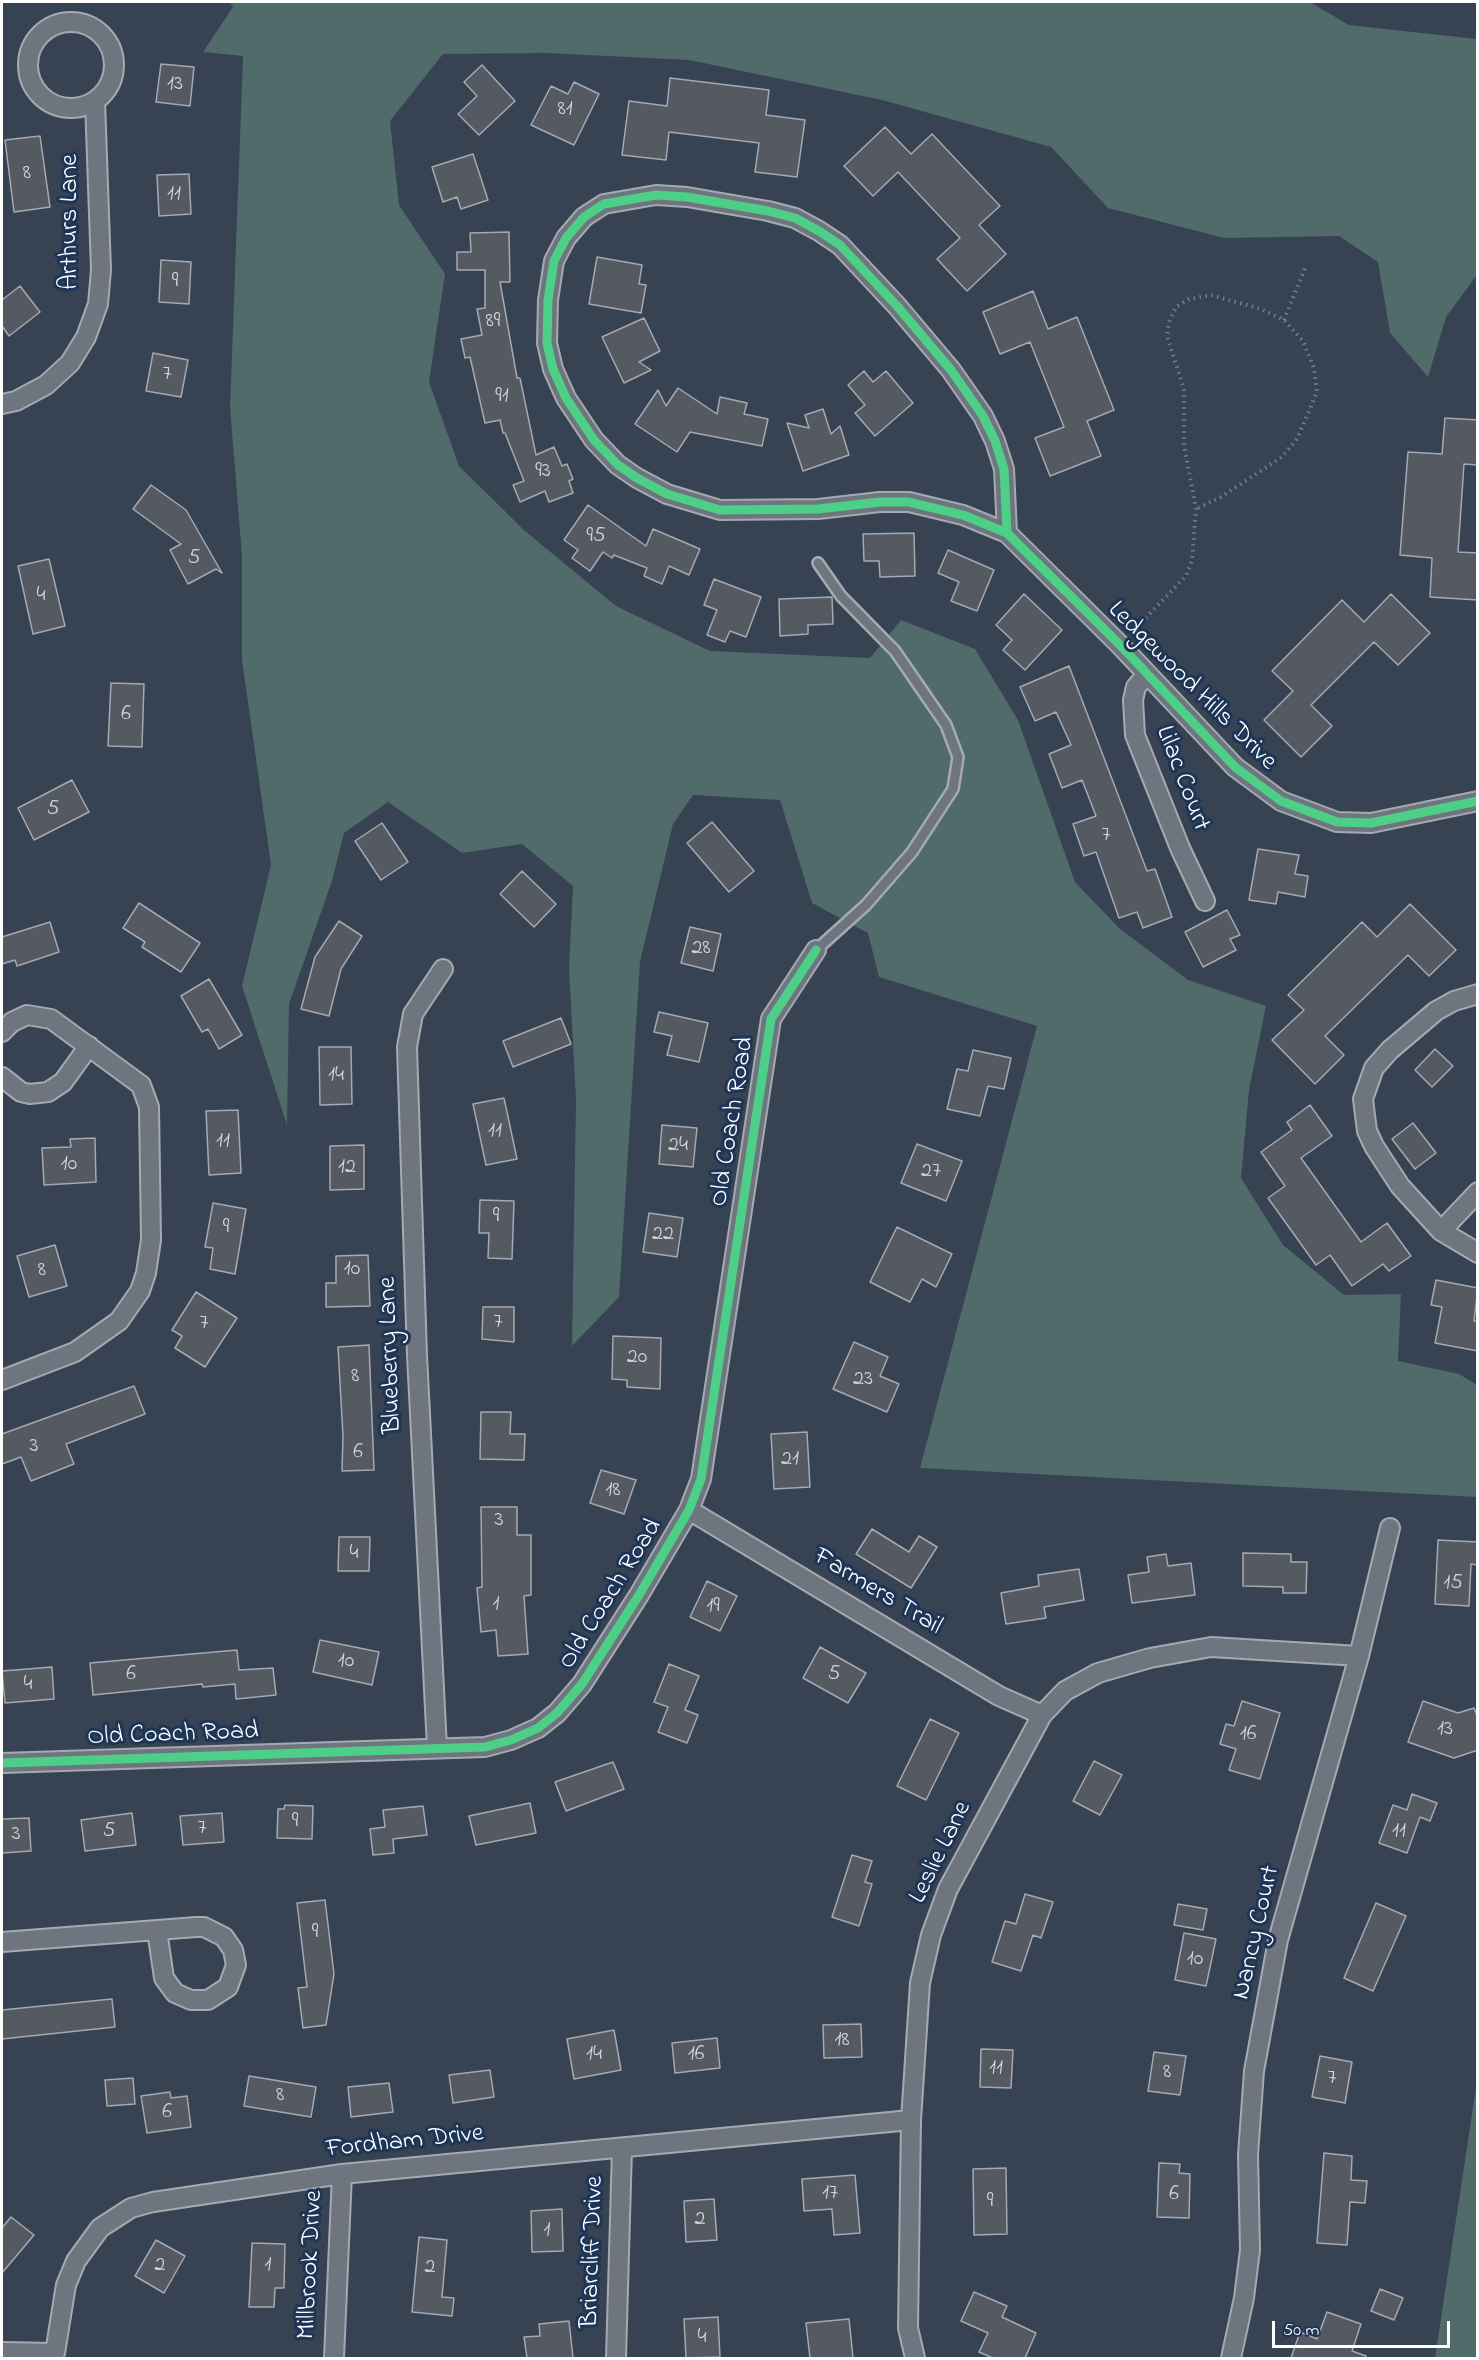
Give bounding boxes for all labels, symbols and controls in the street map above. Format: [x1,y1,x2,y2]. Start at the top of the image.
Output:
house number: 13 [167,72,183,98]
house number: 81 [557,97,573,123]
street label: Arthurs Lane [56,154,88,290]
house number: 8 [23,161,31,187]
house number: 11 [167,182,181,208]
house number: 9 [172,269,178,295]
house number: 89 [486,309,500,335]
house number: 7 [162,362,172,388]
house number: 91 [495,384,509,410]
house number: 93 [535,459,551,485]
house number: 95 [586,524,606,550]
house number: 5 [188,546,200,572]
house number: 4 [36,583,46,609]
street label: Ledgewood Hills Drive [1100,596,1282,778]
house number: 6 [121,702,131,728]
street label: Lilac Court [1147,722,1215,836]
house number: 5 [47,797,59,823]
house number: 7 [1101,823,1111,849]
house number: 28 [691,936,711,962]
street label: Old Coach Road [705,1035,763,1209]
house number: 14 [328,1063,344,1089]
house number: 11 [488,1119,502,1145]
house number: 11 [216,1129,230,1155]
house number: 24 [668,1133,688,1159]
house number: 10 [61,1152,77,1178]
house number: 12 [338,1155,356,1181]
house number: 27 [921,1159,941,1185]
house number: 9 [493,1204,499,1230]
house number: 9 [223,1215,229,1241]
house number: 22 [652,1222,674,1248]
house number: 10 [344,1257,360,1283]
house number: 8 [38,1258,46,1284]
street label: Blueberry Lane [374,1276,410,1434]
house number: 7 [493,1310,503,1336]
house number: 7 [199,1311,209,1337]
house number: 20 [627,1345,647,1371]
house number: 8 [351,1364,359,1390]
house number: 23 [853,1367,873,1393]
house number: 3 [29,1434,39,1460]
house number: 6 [353,1440,363,1466]
house number: 21 [781,1447,799,1473]
house number: 18 [605,1478,621,1504]
house number: 3 [494,1508,504,1534]
street label: Old Coach Road [553,1514,671,1676]
house number: 4 [349,1541,359,1567]
street label: Farmers Trail [807,1542,947,1644]
house number: 15 [1443,1571,1463,1597]
house number: 1 [493,1592,499,1618]
house number: 19 [706,1594,720,1620]
house number: 10 [338,1649,354,1675]
house number: 6 [126,1662,136,1688]
house number: 5 [828,1662,840,1688]
house number: 4 [23,1672,33,1698]
street label: Old Coach Road [87,1717,259,1755]
house number: 13 [1437,1717,1453,1743]
house number: 16 [1240,1722,1256,1748]
street label: Leslie Lane [904,1797,980,1909]
house number: 9 [292,1809,298,1835]
house number: 7 [197,1816,207,1842]
house number: 5 [103,1819,115,1845]
house number: 11 [1392,1819,1406,1845]
house number: 3 [11,1822,21,1848]
street label: Nancy Court [1227,1863,1289,2003]
house number: 9 [312,1920,318,1946]
house number: 10 [1187,1947,1203,1973]
house number: 18 [834,2028,850,2054]
house number: 14 [586,2042,602,2068]
house number: 16 [688,2042,704,2068]
house number: 11 [989,2056,1003,2082]
house number: 8 [1163,2060,1171,2086]
house number: 7 [1327,2066,1337,2092]
house number: 8 [276,2083,284,2109]
house number: 6 [162,2100,172,2126]
street label: Fordham Drive [325,2119,485,2167]
street label: Briarcliff Drive [576,2175,612,2329]
house number: 17 [822,2181,838,2207]
house number: 6 [1169,2182,1179,2208]
house number: 9 [987,2189,993,2215]
street label: Millbrook Drive [293,2190,331,2340]
house number: 2 [695,2207,705,2233]
house number: 1 [544,2218,550,2244]
house number: 2 [155,2253,165,2279]
house number: 1 [265,2253,271,2279]
house number: 2 [425,2255,435,2281]
scale bar [1275,2309,1454,2347]
text: 50 m [1283,2318,1320,2344]
house number: 4 [697,2325,707,2351]

